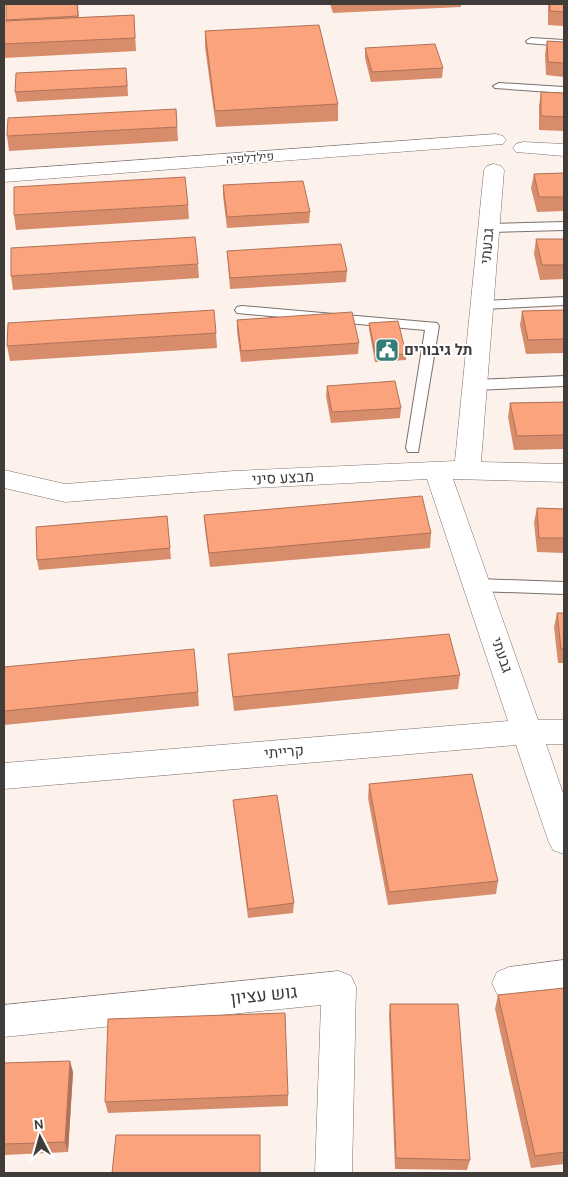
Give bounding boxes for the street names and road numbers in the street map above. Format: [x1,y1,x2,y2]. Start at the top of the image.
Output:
street label: פילדלפיה [226,149,274,167]
street label: גבעתי [476,227,498,265]
street label: מבצע סיני [252,467,314,489]
street label: גבעתי [488,635,516,675]
street label: קרייתי [263,741,305,763]
street label: גוש עציון [230,981,298,1009]

